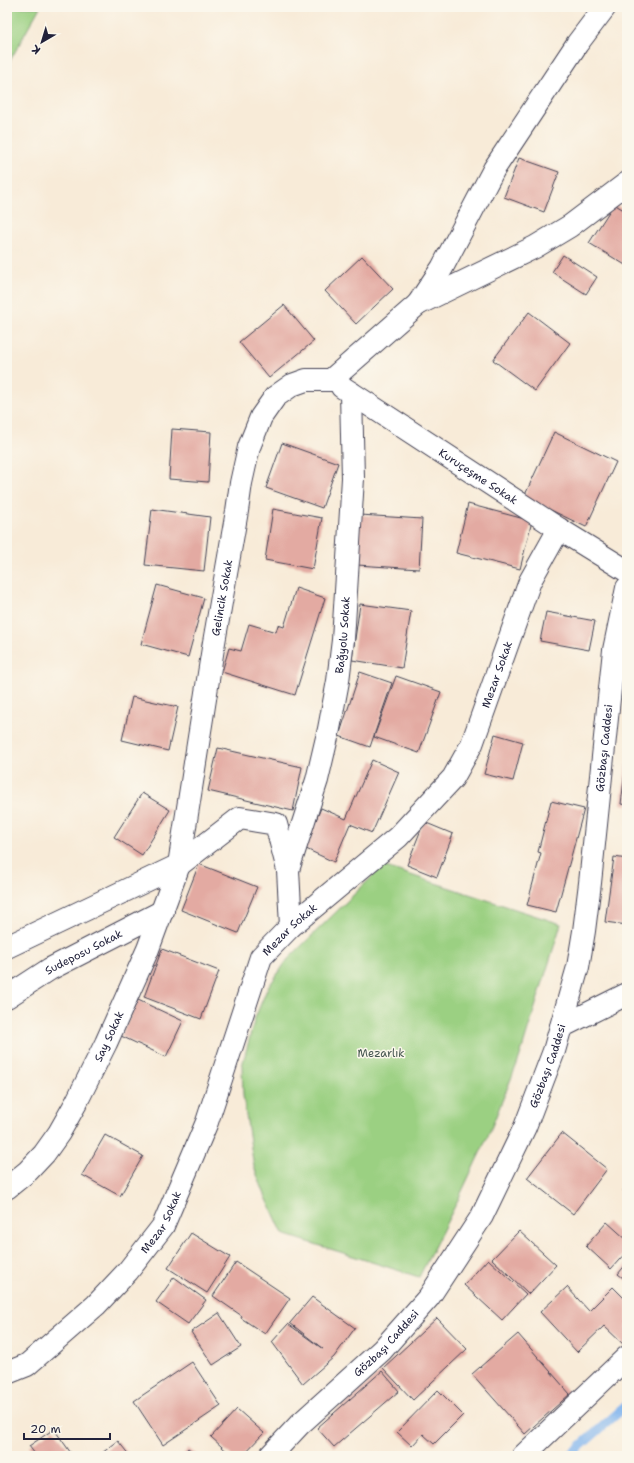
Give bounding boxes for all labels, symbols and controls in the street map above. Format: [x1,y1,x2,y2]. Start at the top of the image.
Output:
north arrow [22,22,62,62]
text: K [28,41,44,58]
street label: Kuruçeşme Sokak [436,445,521,508]
street label: Gelincik Sokak [208,558,236,637]
street label: Bağyolu Sokak [331,596,353,675]
street label: Mezar Sokak [478,639,516,710]
street label: Gözbaşı Caddesi [592,704,616,793]
street label: Mezar Sokak [259,900,320,959]
street label: Sudeposu Sokak [42,926,125,978]
street label: Say Sokak [90,1008,127,1064]
street label: Gözbaşı Caddesi [526,1022,569,1110]
park label: Mezarlık [358,1046,404,1061]
street label: Mezar Sokak [137,1189,184,1256]
street label: Gözbaşı Caddesi [350,1306,422,1380]
scale bar [24,1415,110,1441]
text: 20 m [30,1421,61,1437]

